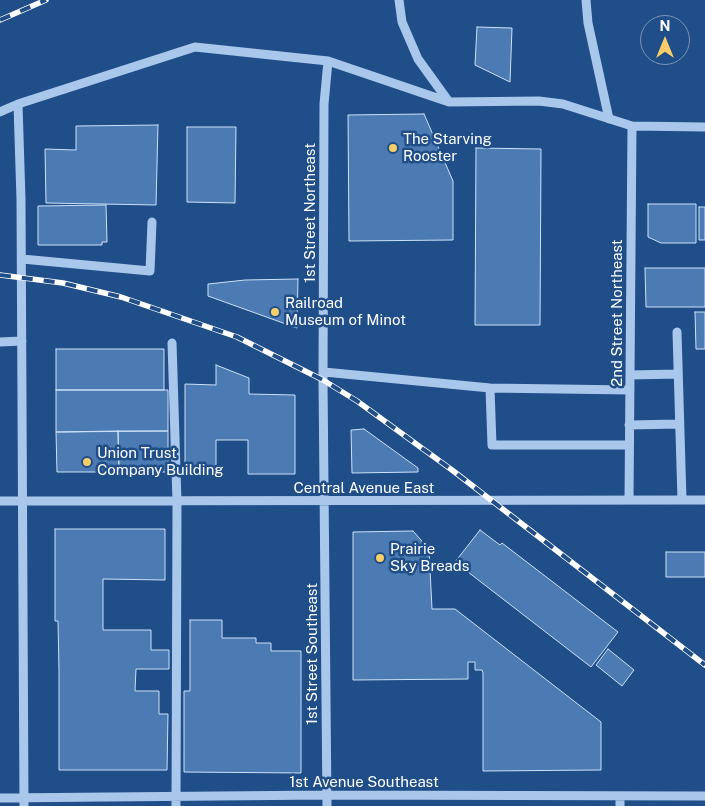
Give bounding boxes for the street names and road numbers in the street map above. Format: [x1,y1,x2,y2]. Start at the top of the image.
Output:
street label: 1st Street Northeast [301,143,319,283]
street label: 2nd Street Northeast [608,239,626,387]
street label: Central Avenue East [294,479,434,497]
street label: 1st Street Southeast [303,583,321,725]
street label: 1st Avenue Southeast [289,773,439,791]

